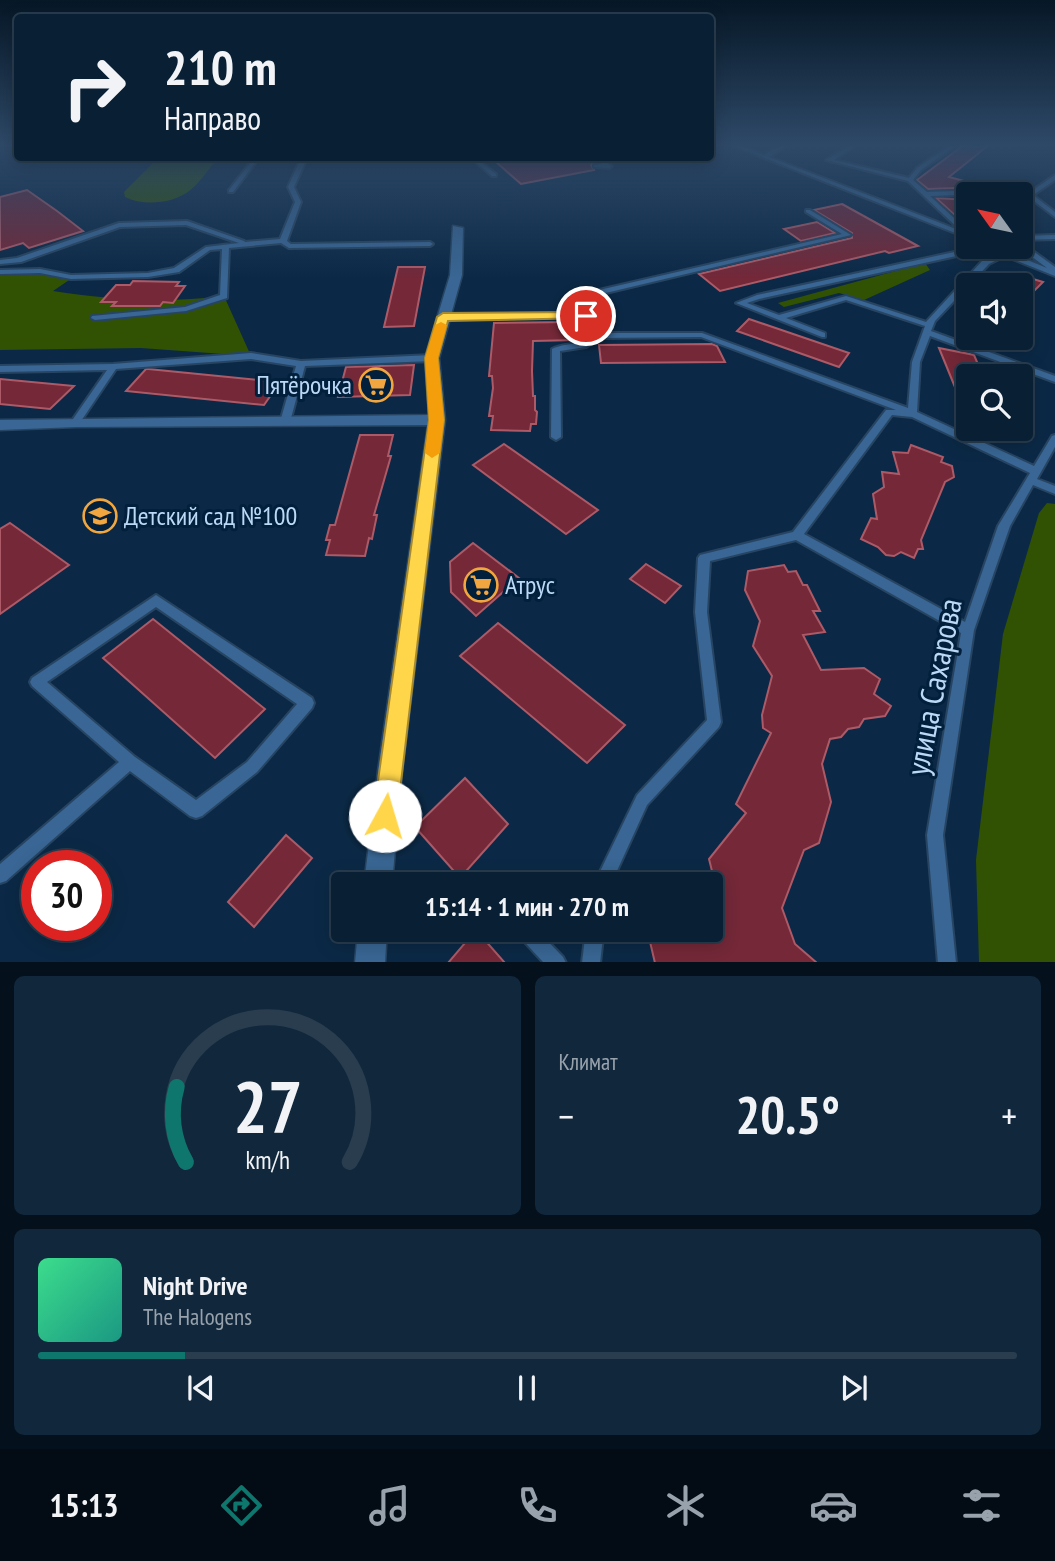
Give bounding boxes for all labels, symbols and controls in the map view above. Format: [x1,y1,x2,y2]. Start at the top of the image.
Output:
text: 210 m [164,35,277,99]
icon: right [49,42,140,133]
text: Направо [164,97,261,139]
north arrow [956,182,1032,259]
map controls [956,182,1033,441]
button: sound [956,273,1033,350]
pin [556,286,616,346]
icon: arrive [567,297,605,335]
button: search [956,364,1033,441]
supermarket icon: Пятёрочка [357,366,395,404]
place label: Пятёрочка [256,368,352,401]
school or university icon: Детский сад №100 [81,497,119,535]
place label: Детский сад №100 [124,499,297,532]
supermarket icon: Атрус [462,566,500,604]
place label: Атрус [505,568,555,601]
street label: улица Сахарова [895,595,971,779]
position arrow [348,779,422,853]
speed limit sign: 30 [21,850,112,941]
text: 15:14 · 1 мин · 270 m [425,890,629,923]
text: Климат [559,1047,618,1076]
text: 27 [232,1058,302,1152]
text: 20.5° [735,1081,840,1148]
text: − [559,1091,574,1140]
text: + [1001,1091,1017,1140]
text: km/h [245,1143,289,1175]
text: Night Drive [143,1269,248,1302]
text: The Halogens [143,1302,252,1331]
icon: previous [182,1369,220,1407]
icon: pause [508,1369,546,1407]
icon: next [835,1369,873,1407]
icon: directions [217,1481,266,1530]
icon: music [365,1481,414,1530]
icon: phone [513,1481,562,1530]
icon: climate [661,1481,710,1530]
icon: car [809,1481,858,1530]
icon: filters [957,1481,1006,1530]
text: 15:13 [49,1484,119,1526]

